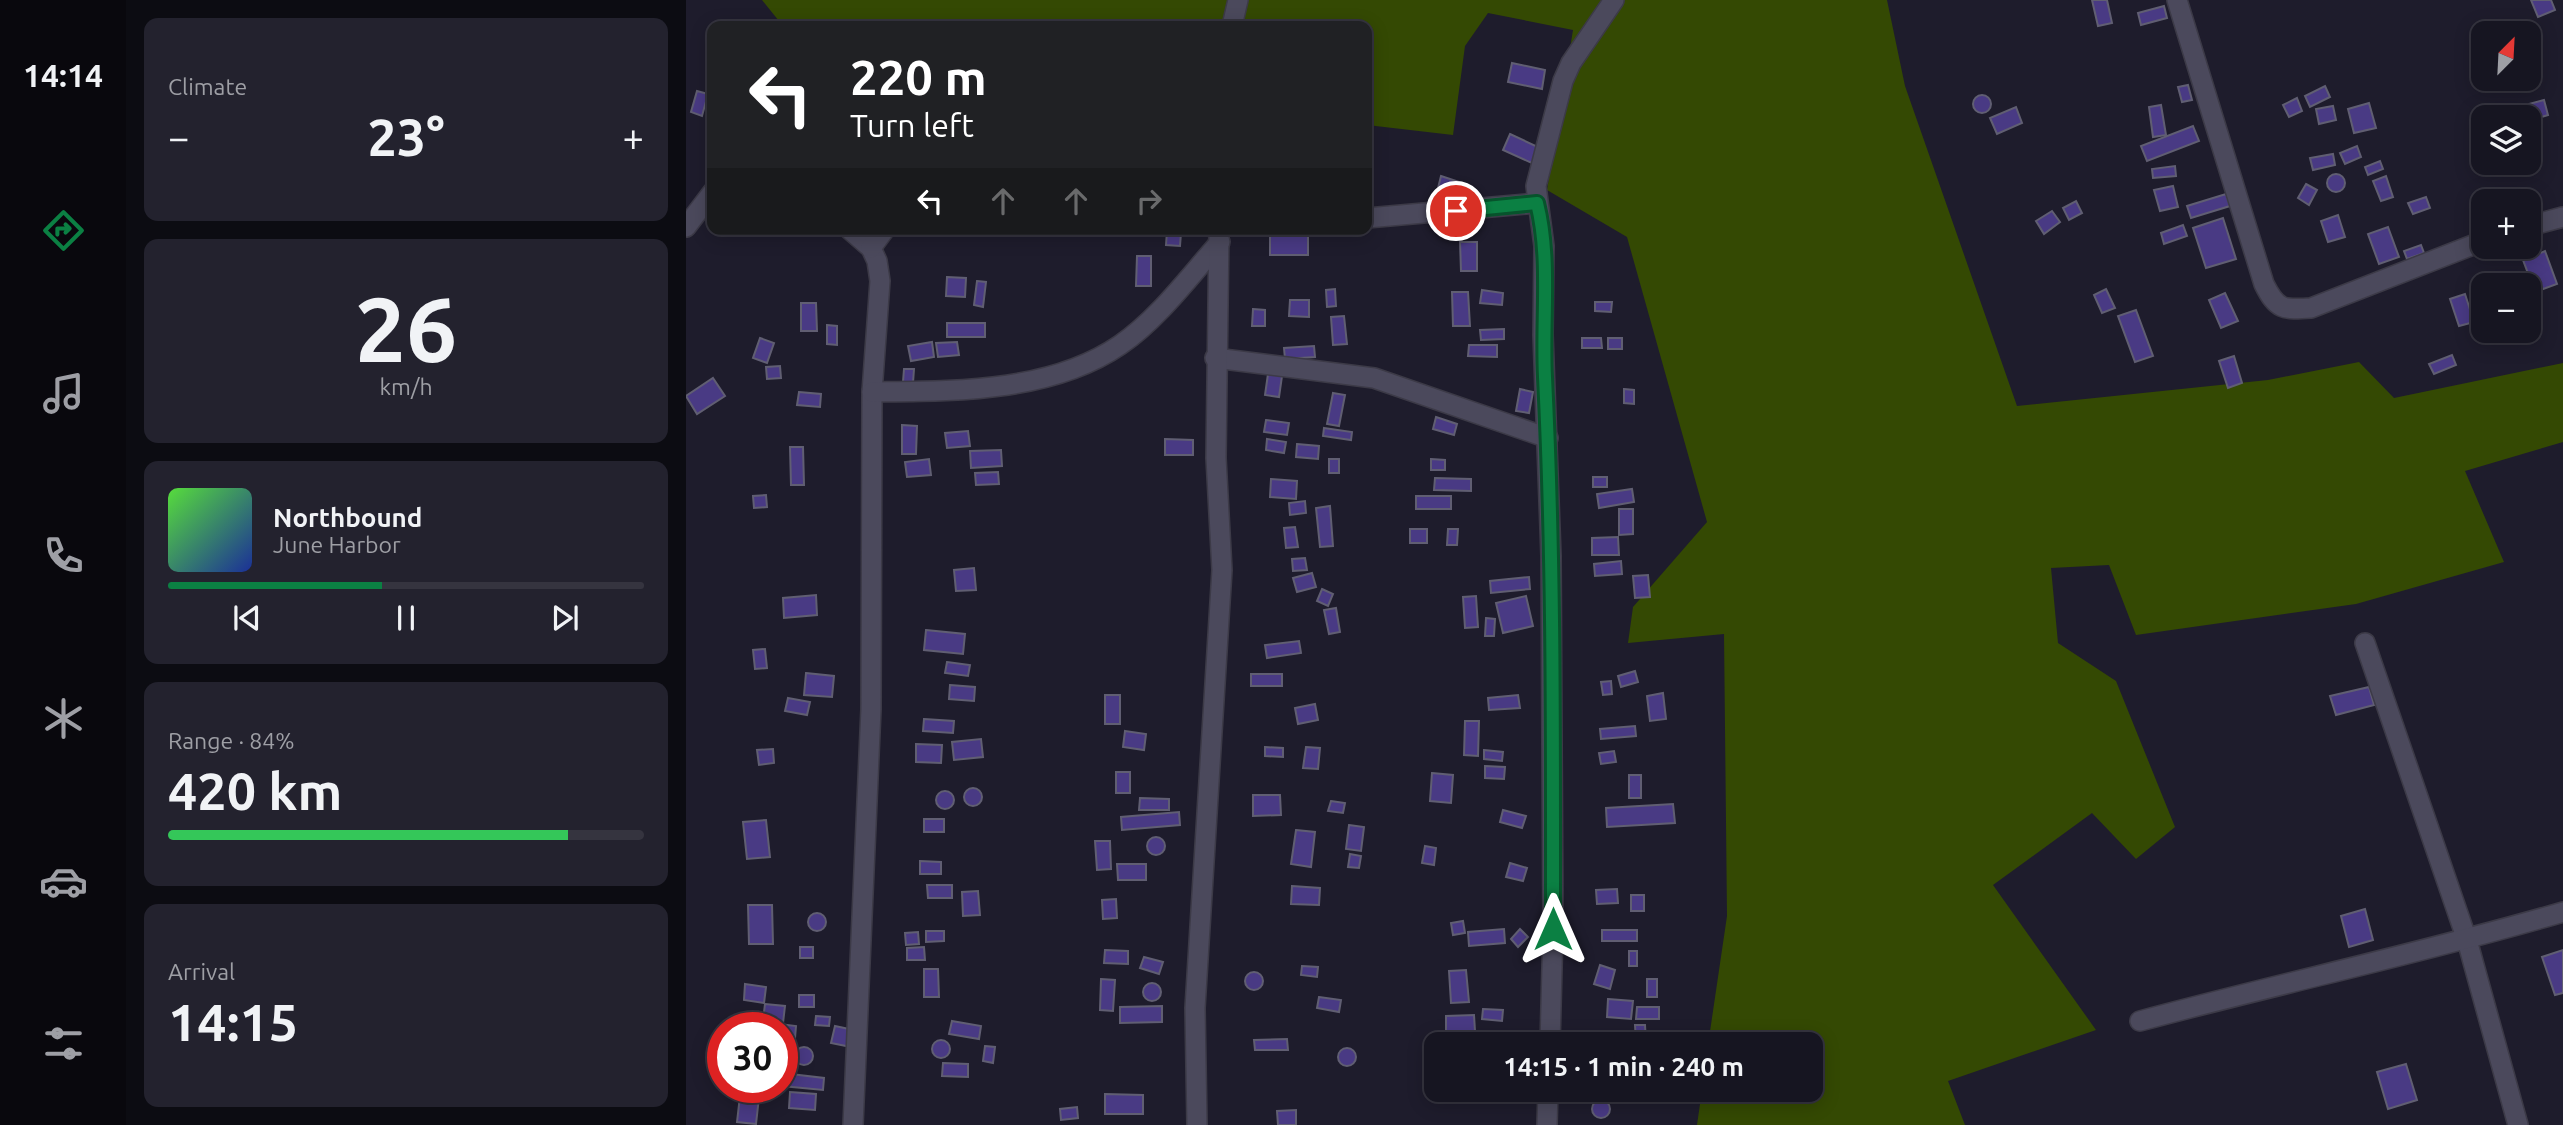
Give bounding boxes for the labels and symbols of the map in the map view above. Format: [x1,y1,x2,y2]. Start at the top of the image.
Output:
north arrow [2471,21,2541,91]
pin [1426,181,1486,241]
position arrow [1516,892,1590,966]
speed limit sign: 30 [707,1012,798,1103]

